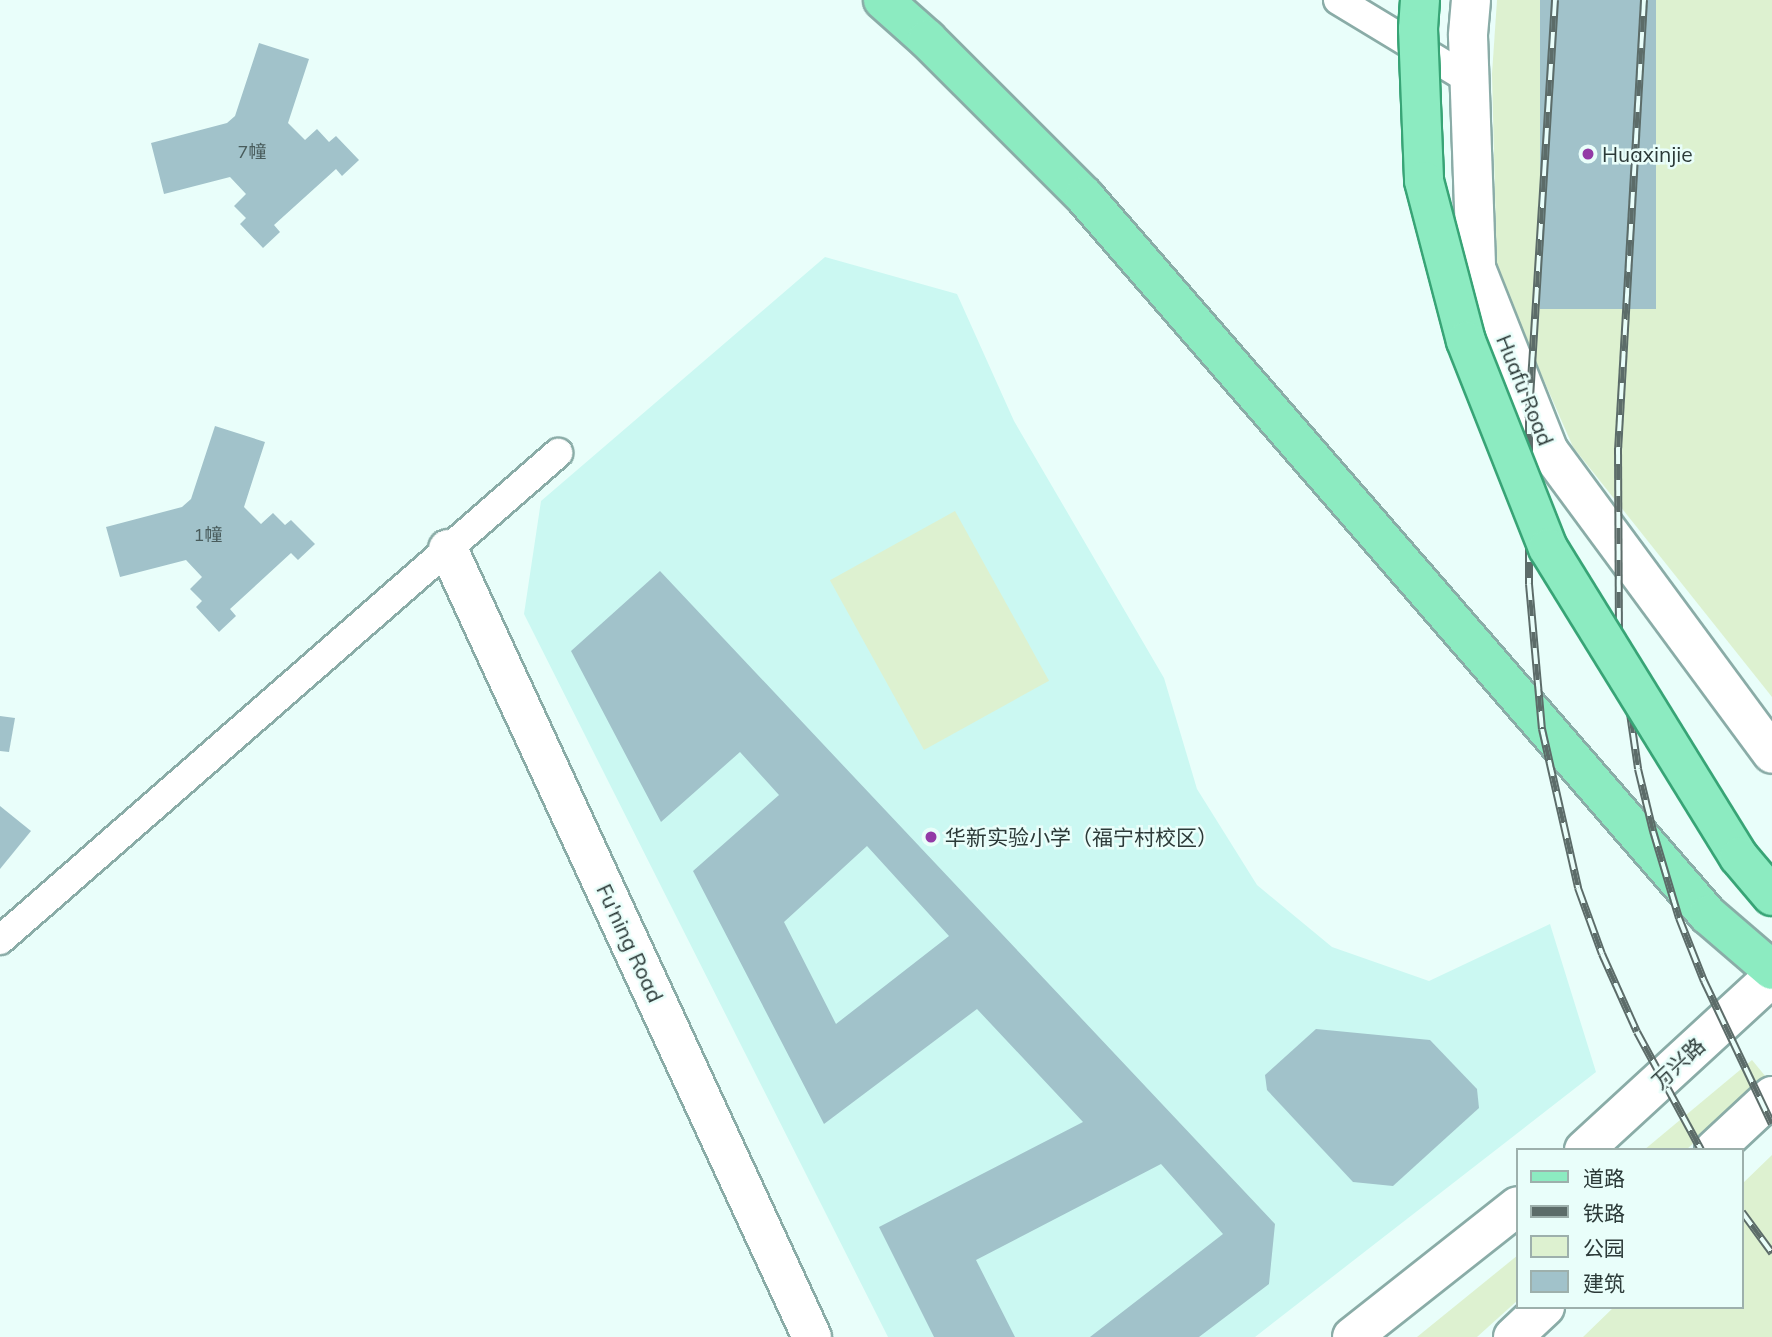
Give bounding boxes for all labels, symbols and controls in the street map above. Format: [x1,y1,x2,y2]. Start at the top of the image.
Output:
house number: 7幢 [238,141,266,163]
place label: Huaxinjie [1602,141,1693,167]
marker: Huaxinjie [1580,146,1596,162]
street label: Huafu Road [1491,331,1559,449]
house number: 1幢 [194,524,222,546]
place label: 华新实验小学（福宁村校区） [945,824,1218,850]
marker: 华新实验小学（福宁村校区） [923,829,939,845]
street label: Fu'ning Road [592,880,668,1006]
street label: 万兴路 [1646,1032,1710,1094]
legend [1516,1148,1744,1309]
text: 道路 [1583,1165,1625,1191]
text: 铁路 [1583,1200,1625,1226]
text: 公园 [1583,1235,1625,1261]
text: 建筑 [1583,1270,1625,1296]

